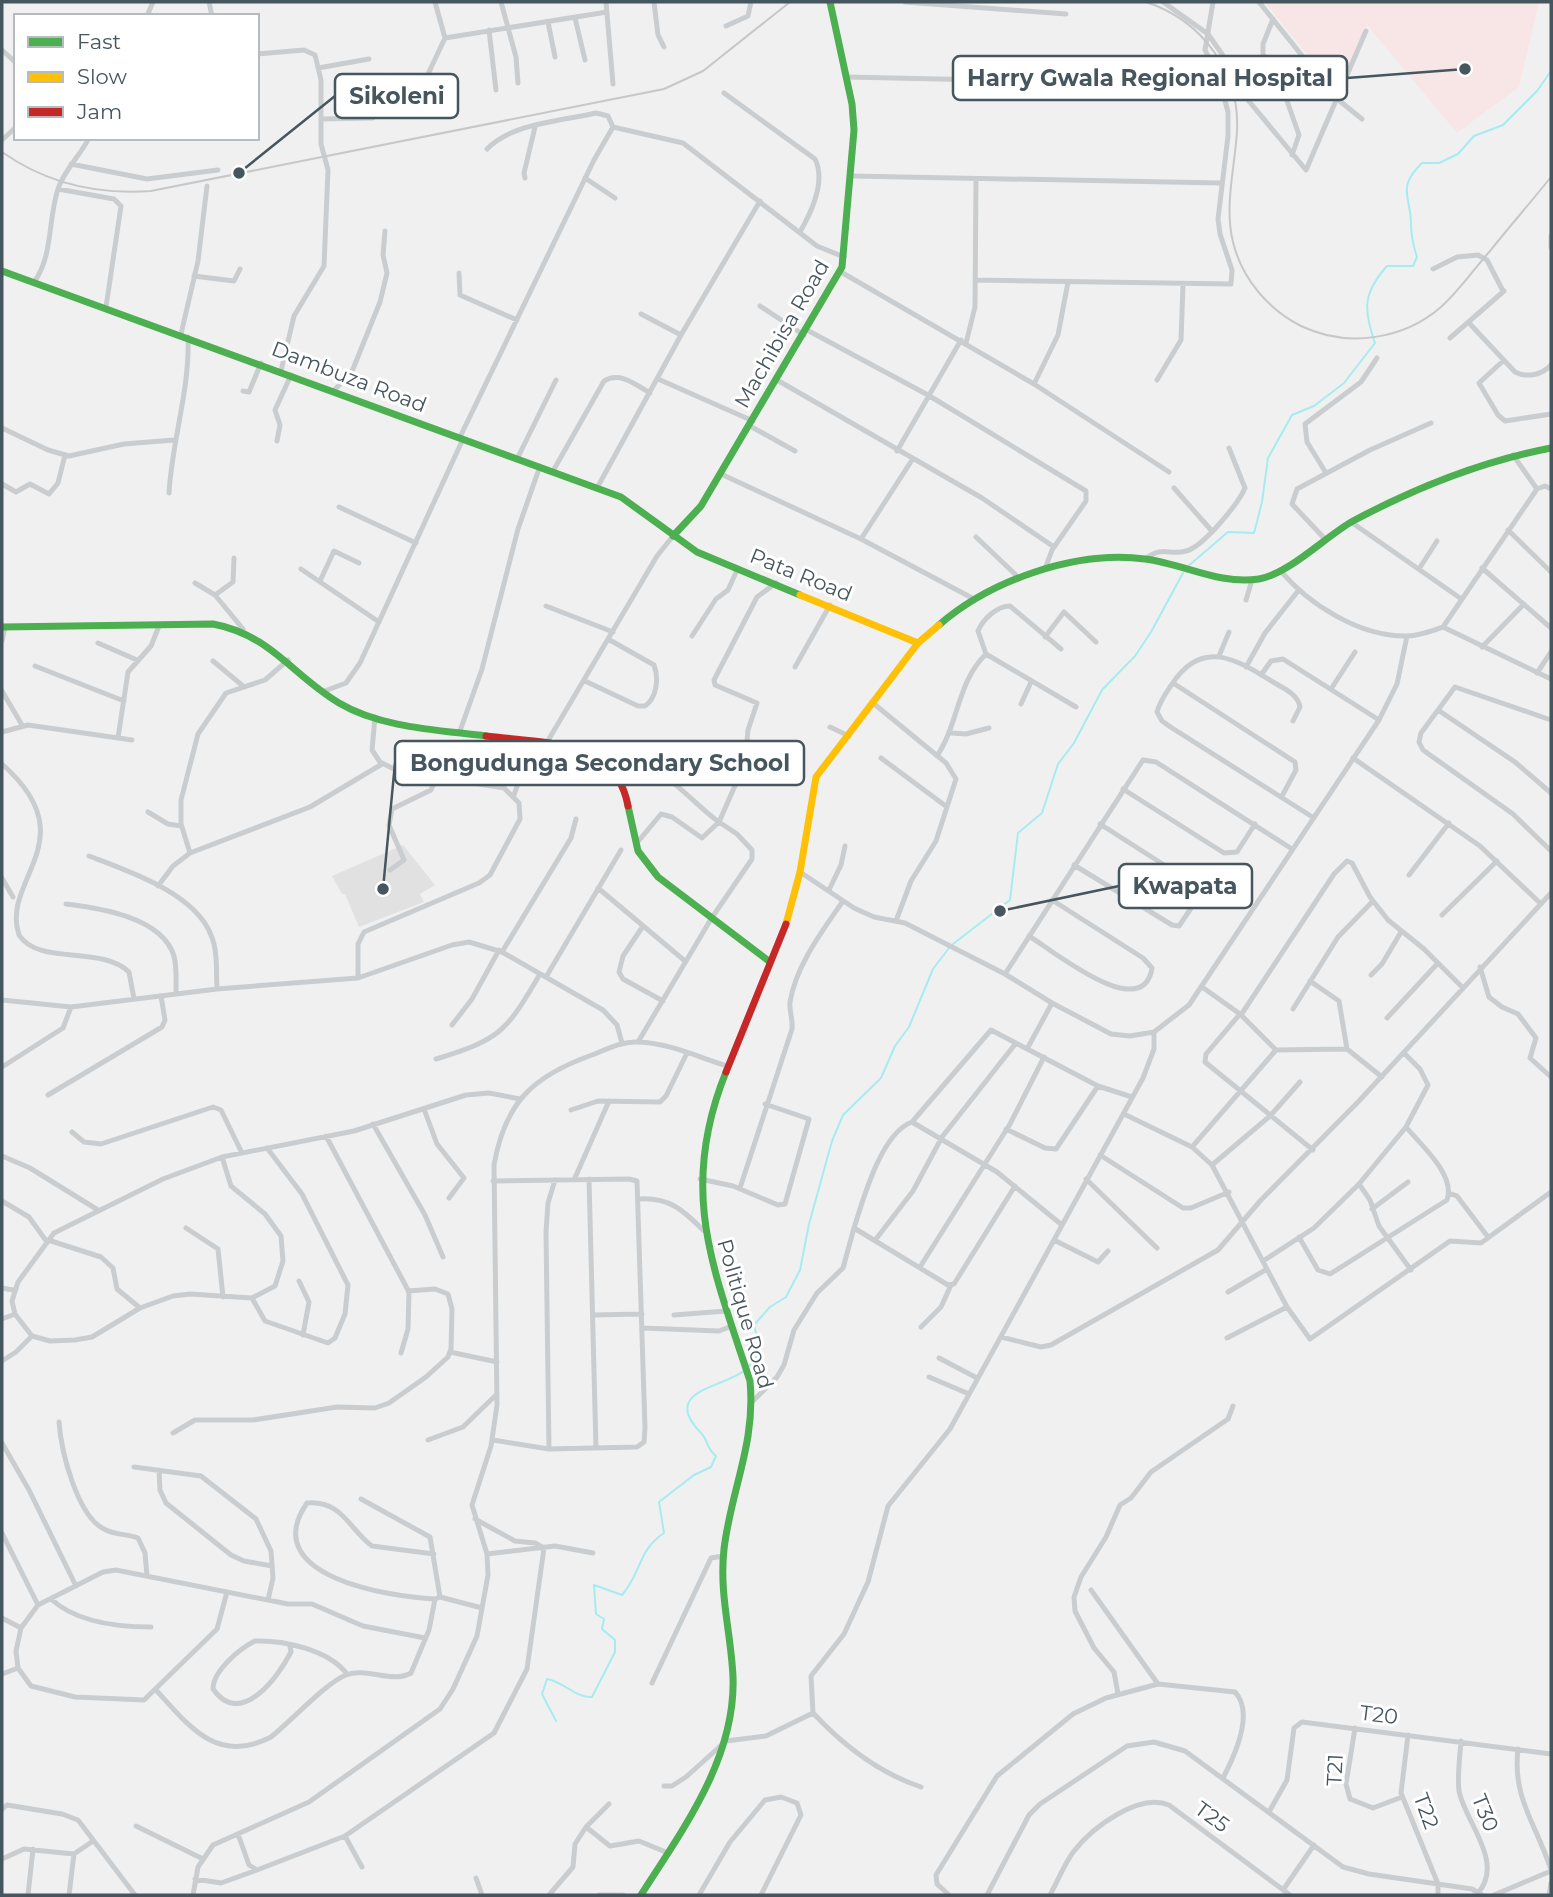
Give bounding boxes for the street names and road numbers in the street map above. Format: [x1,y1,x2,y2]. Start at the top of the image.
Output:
street label: Machibisa Road [729,255,834,412]
street label: Dambuza Road [268,335,430,418]
street label: Pata Road [746,543,856,606]
street label: Politique Road [712,1236,779,1392]
street label: T20 [1359,1700,1400,1729]
street label: T21 [1321,1753,1348,1787]
street label: T22 [1409,1790,1444,1832]
street label: T30 [1467,1791,1504,1835]
street label: T25 [1190,1796,1234,1837]

